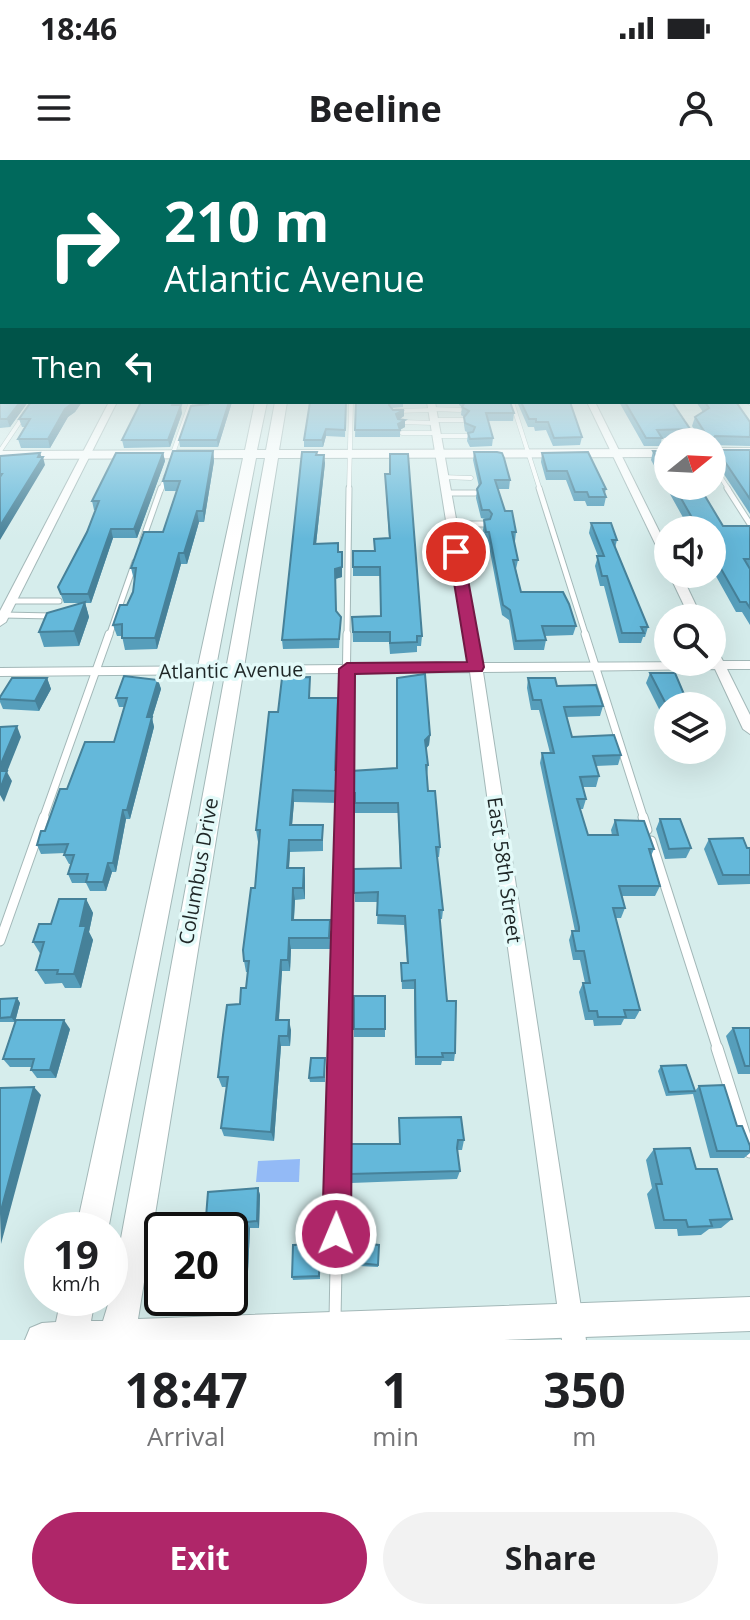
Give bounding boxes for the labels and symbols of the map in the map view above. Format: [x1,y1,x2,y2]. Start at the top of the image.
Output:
north arrow [654,428,726,500]
pin [422,518,490,586]
street label: Atlantic Avenue [158,655,304,685]
street label: Columbus Drive [172,795,224,947]
street label: East 58th Street [481,795,529,945]
position arrow [294,1192,378,1276]
speed limit sign: 20 [144,1212,248,1316]

